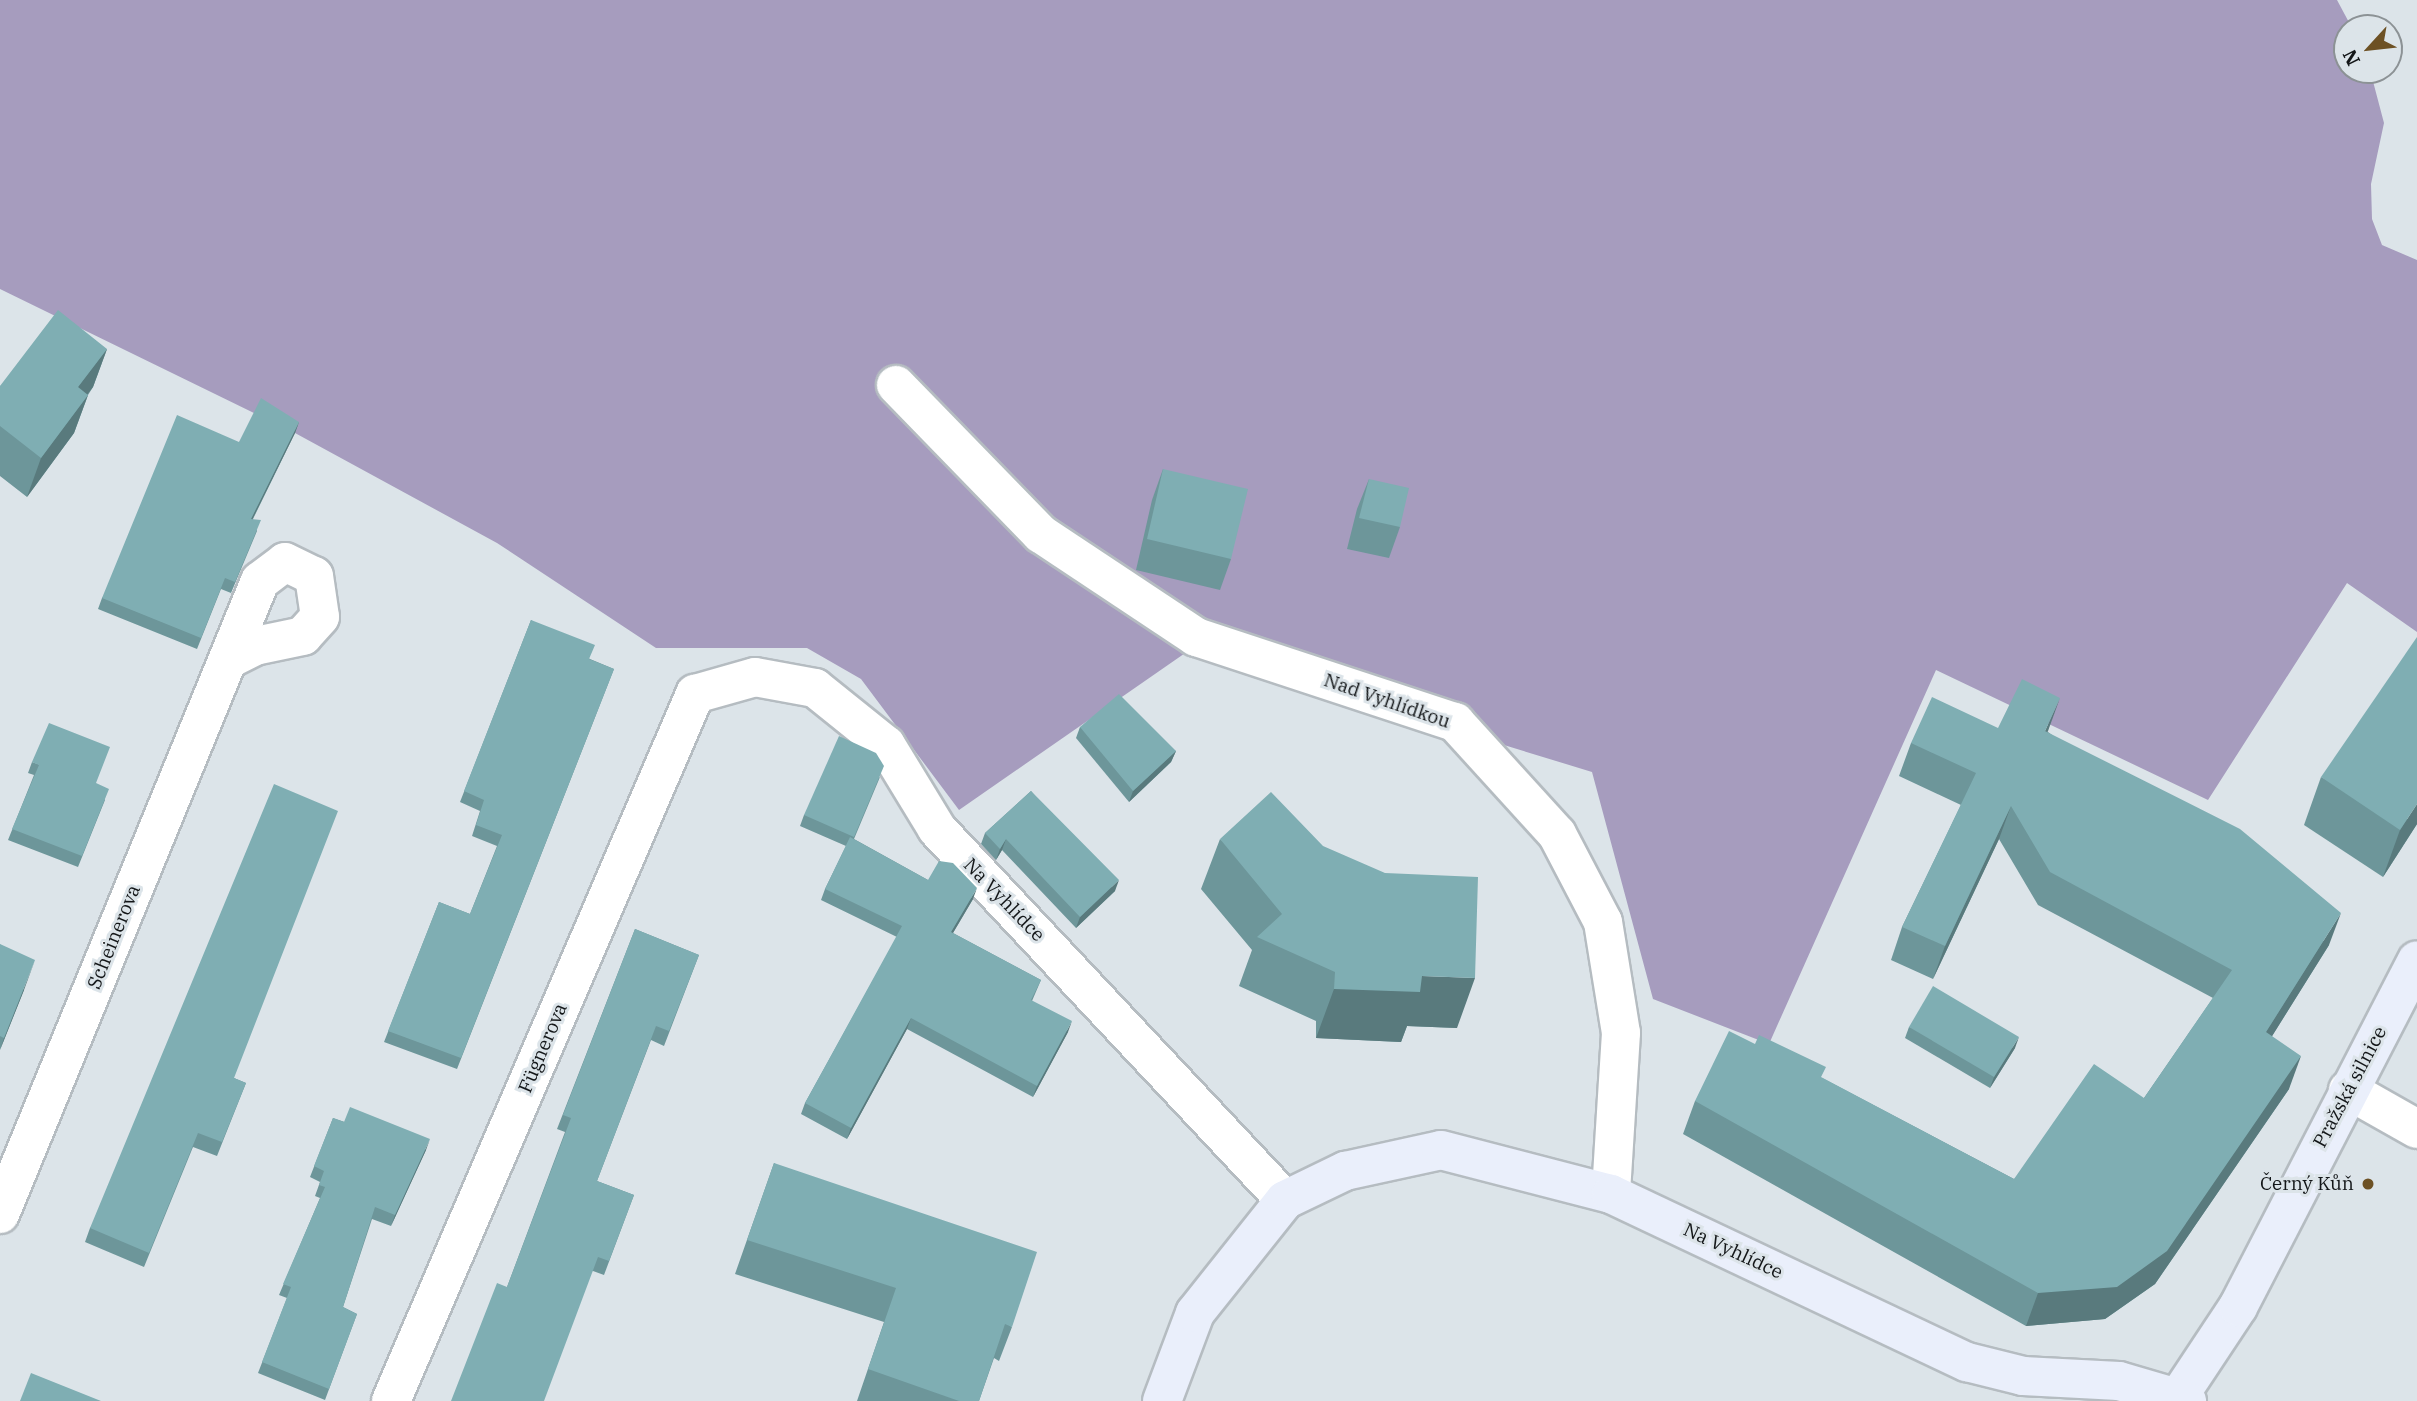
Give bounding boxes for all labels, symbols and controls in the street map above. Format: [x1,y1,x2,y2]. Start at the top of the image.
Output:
north arrow [2333,14,2403,84]
text: N [2337,45,2365,70]
street label: Nad Vyhlídkou [1321,669,1453,733]
street label: Na Vyhlídce [959,854,1049,946]
street label: Scheinerova [83,881,145,993]
street label: Fügnerova [514,1000,572,1096]
street label: Pražská silnice [2308,1023,2392,1151]
place label: Černý Kůň [2260,1173,2354,1195]
marker: Černý Kůň [2360,1176,2376,1192]
street label: Na Vyhlídce [1680,1218,1786,1284]

